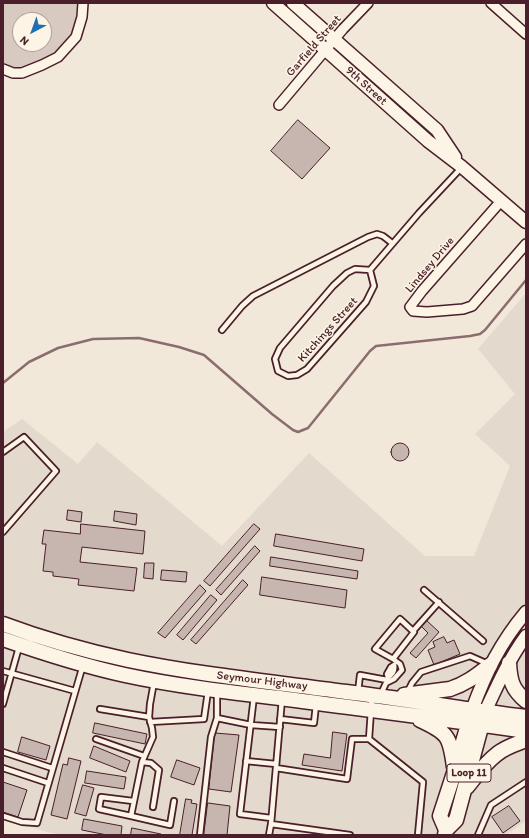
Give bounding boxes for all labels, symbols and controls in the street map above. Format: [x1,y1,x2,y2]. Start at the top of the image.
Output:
north arrow [12,12,52,52]
street label: Garfield Street [283,12,345,80]
text: N [17,33,32,48]
street label: 9th Street [342,63,390,109]
street label: Lindsey Drive [402,234,458,296]
street label: Kitchings Street [295,294,361,366]
street label: Seymour Highway [216,668,308,694]
road number: Loop 11 [447,764,491,782]

